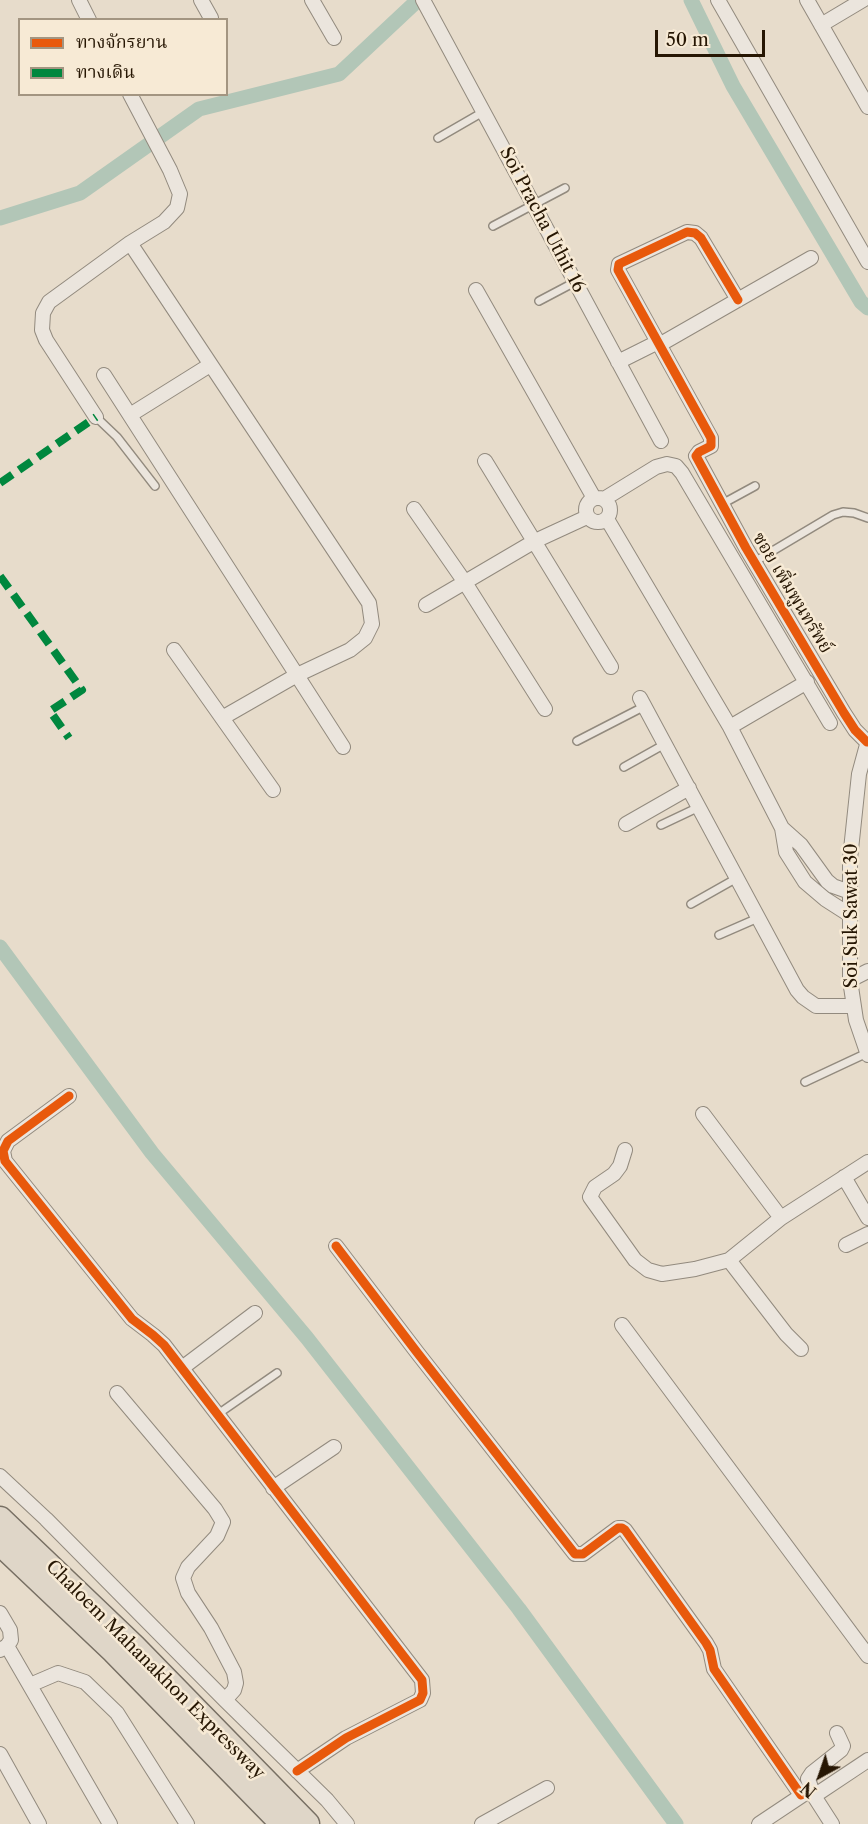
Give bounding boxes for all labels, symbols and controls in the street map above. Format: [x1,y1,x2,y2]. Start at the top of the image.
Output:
legend [18,18,228,96]
scale bar [658,18,768,56]
text: 50 m [666,29,709,51]
text: ทางจักรยาน [76,31,167,53]
text: ทางเดิน [76,61,135,83]
street label: Soi Pracha Uthit 16 [494,143,590,297]
street label: ซอย เพิ่มพูนทรัพย์ [747,529,837,657]
street label: Soi Suk Sawat 30 [841,843,863,989]
street label: Chaloem Mahanakhon Expressway [41,1556,269,1784]
north arrow [790,1746,850,1806]
text: N [797,1778,820,1802]

